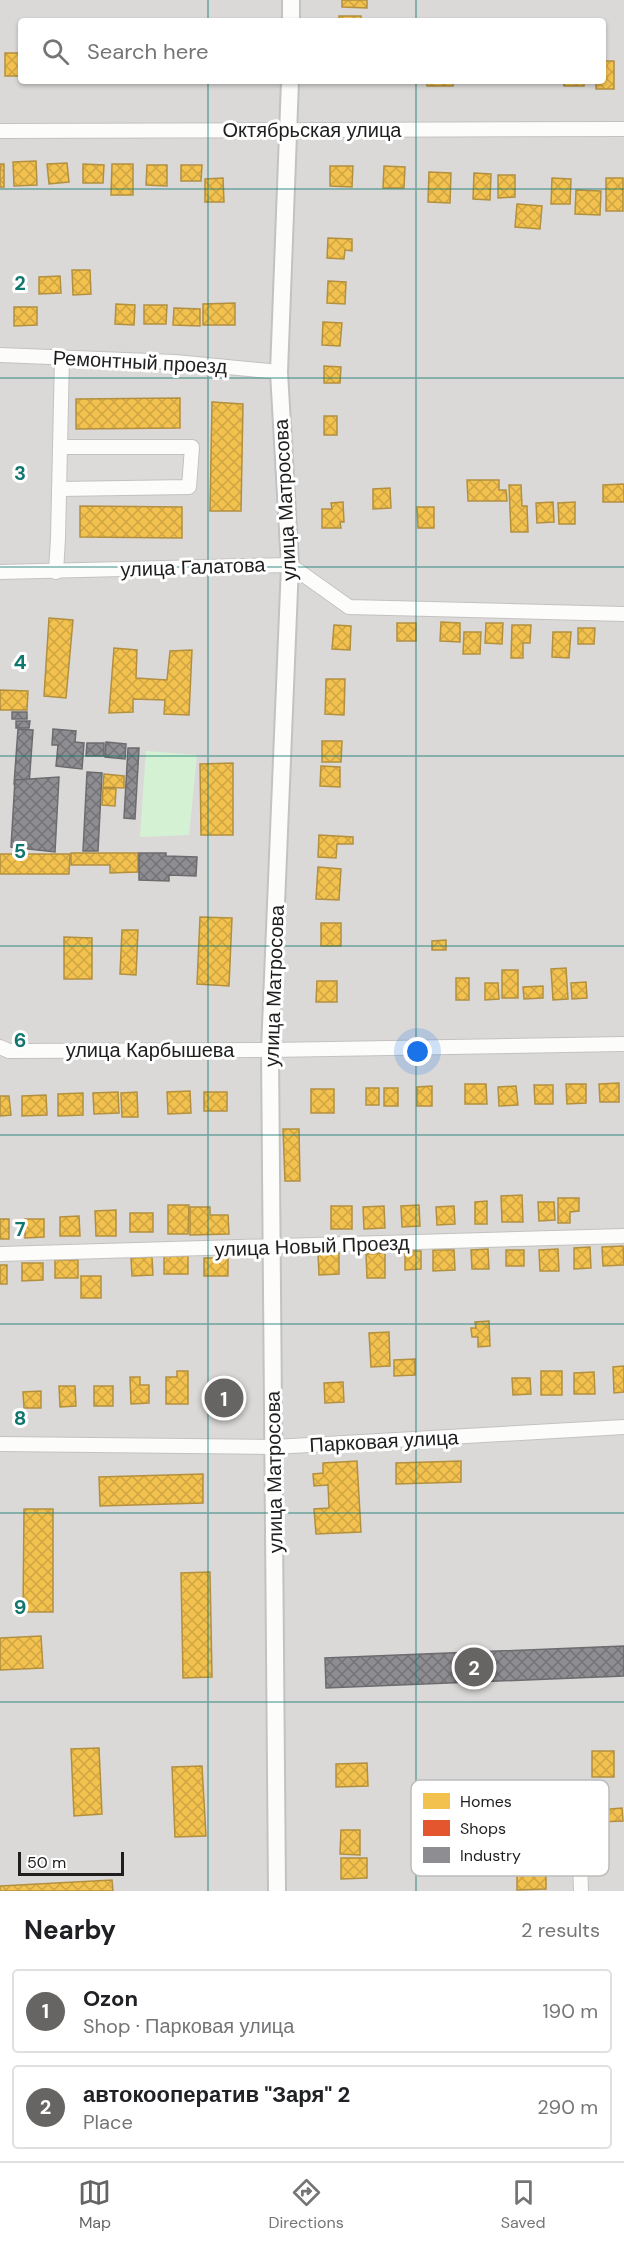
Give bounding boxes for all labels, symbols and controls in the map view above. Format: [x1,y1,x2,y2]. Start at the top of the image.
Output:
search box [18,18,606,84]
icon: search [39,35,72,68]
text: Search here [87,37,208,66]
street label: Октябрьская улица [223,117,402,143]
text: 2 [14,270,26,296]
street label: Ремонтный проезд [52,344,228,380]
street label: улица Матросова [268,417,302,582]
text: 3 [14,460,26,486]
street label: улица Галатова [120,551,267,583]
text: 4 [14,649,27,675]
text: 5 [14,838,26,864]
street label: улица Матросова [258,904,290,1067]
text: 6 [14,1027,26,1053]
street label: улица Карбышева [66,1037,235,1063]
your location [403,1037,432,1066]
text: 7 [15,1216,26,1242]
street label: улица Новый Проезд [214,1230,410,1262]
pin: 1 [204,1376,244,1420]
street label: улица Матросова [260,1390,288,1553]
text: 8 [14,1405,26,1431]
street label: Парковая улица [309,1424,460,1458]
text: 9 [14,1594,26,1620]
pin: 2 [454,1644,494,1690]
legend [411,1780,609,1876]
text: Homes [460,1791,512,1812]
text: Shops [460,1818,506,1839]
text: Industry [460,1845,521,1866]
scale bar [18,1849,124,1876]
text: 50 m [27,1852,66,1873]
text: Nearby [24,1913,116,1947]
text: 2 results [521,1917,600,1943]
text: Ozon [83,1984,138,2013]
text: 1 [42,1998,49,2024]
text: 190 m [542,1998,598,2024]
text: Shop · Парковая улица [83,2013,294,2039]
text: автокооператив "Заря" 2 [83,2080,350,2109]
text: 2 [40,2094,51,2120]
text: 290 m [537,2094,598,2120]
text: Place [83,2109,133,2135]
tab: Map [78,2176,111,2233]
tab: Directions [268,2176,344,2233]
tab: Saved [501,2176,546,2233]

